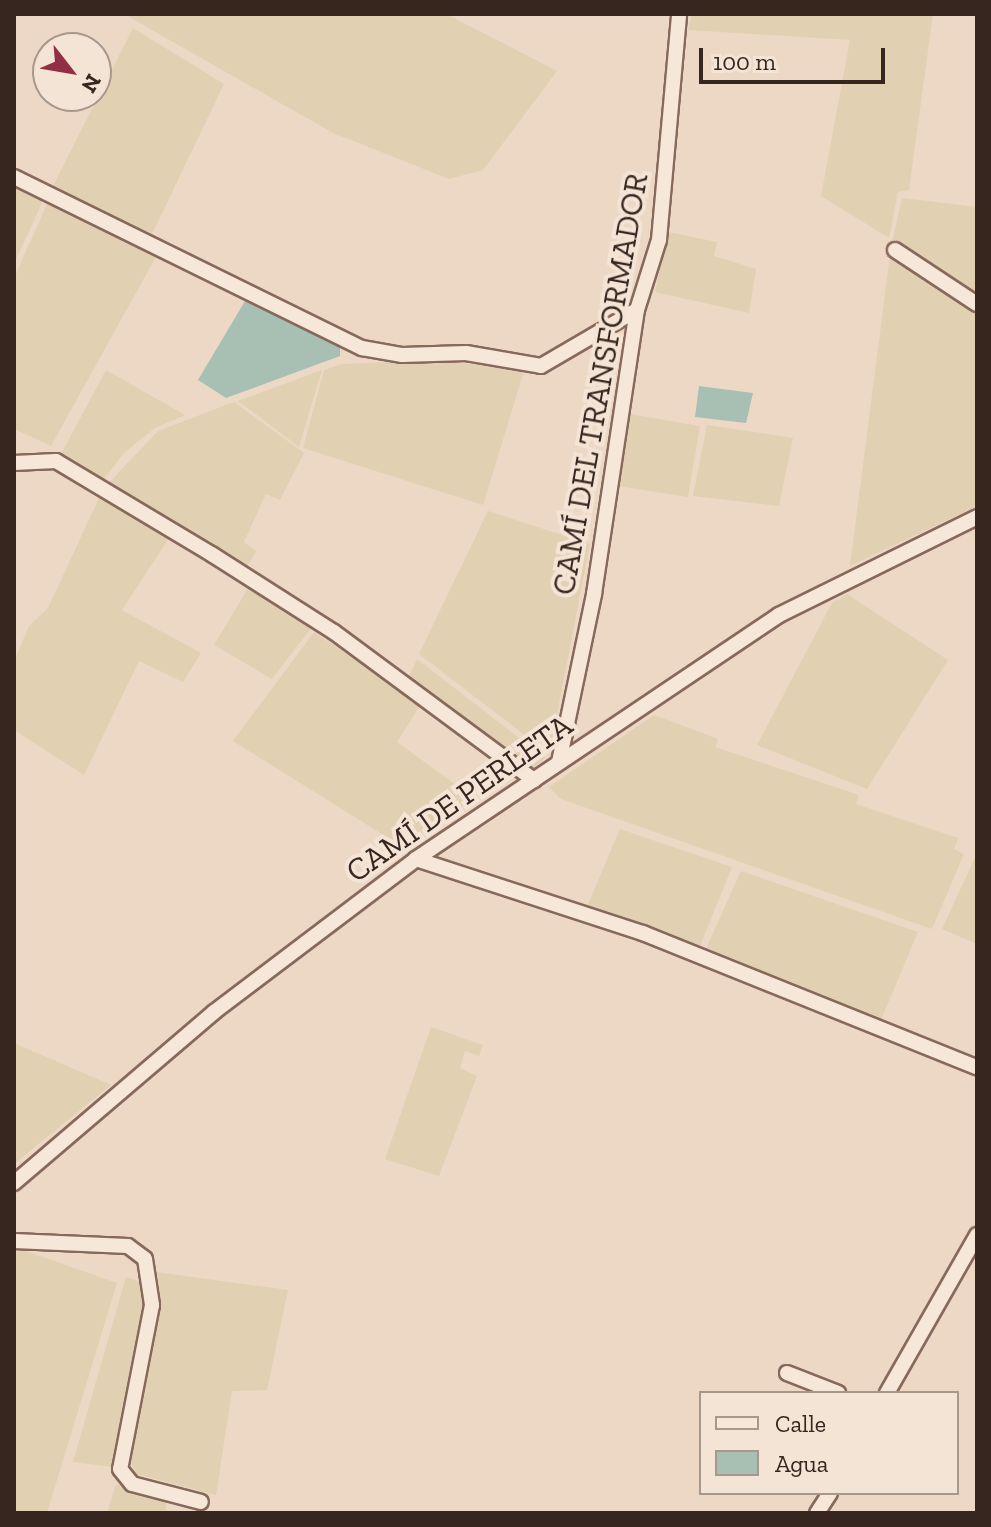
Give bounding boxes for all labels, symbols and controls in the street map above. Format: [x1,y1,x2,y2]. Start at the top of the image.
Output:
north arrow [32,32,112,112]
scale bar [703,32,889,82]
text: 100 m [713,47,776,76]
text: N [75,69,107,98]
street label: CAMÍ DEL TRANSFORMADOR [544,170,656,598]
street label: CAMÍ DE PERLETA [339,706,579,890]
legend [699,1391,959,1495]
text: Calle [775,1409,826,1438]
text: Agua [775,1449,828,1478]

